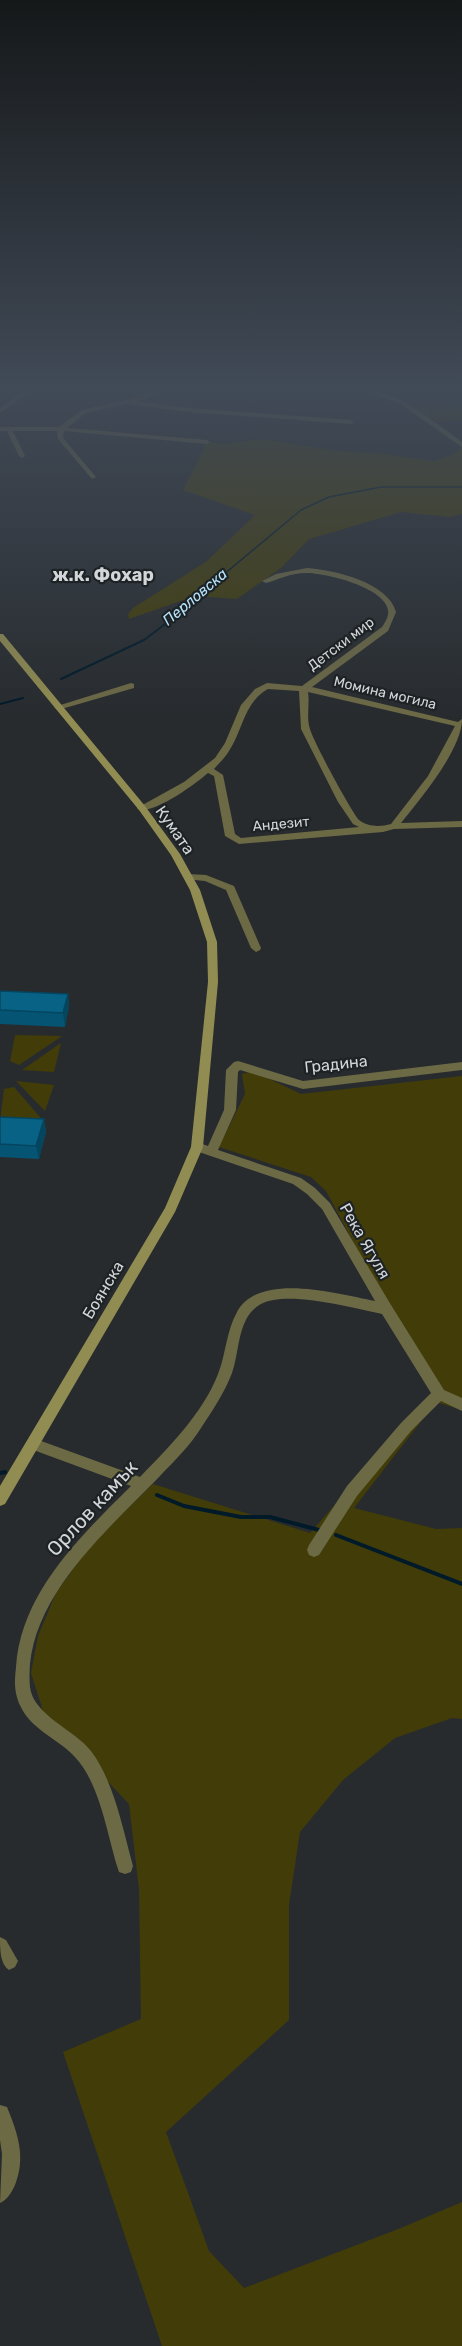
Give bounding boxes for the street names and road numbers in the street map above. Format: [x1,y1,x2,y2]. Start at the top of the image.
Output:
street label: Детски мир [305,614,377,674]
street label: Момина могила [332,673,438,713]
street label: Кумата [151,802,199,858]
street label: Андезит [252,813,310,835]
street label: Градина [304,1051,368,1077]
street label: Река Ягуля [336,1200,394,1282]
street label: Боянска [78,1258,128,1322]
street label: Орлов камък [42,1455,143,1561]

